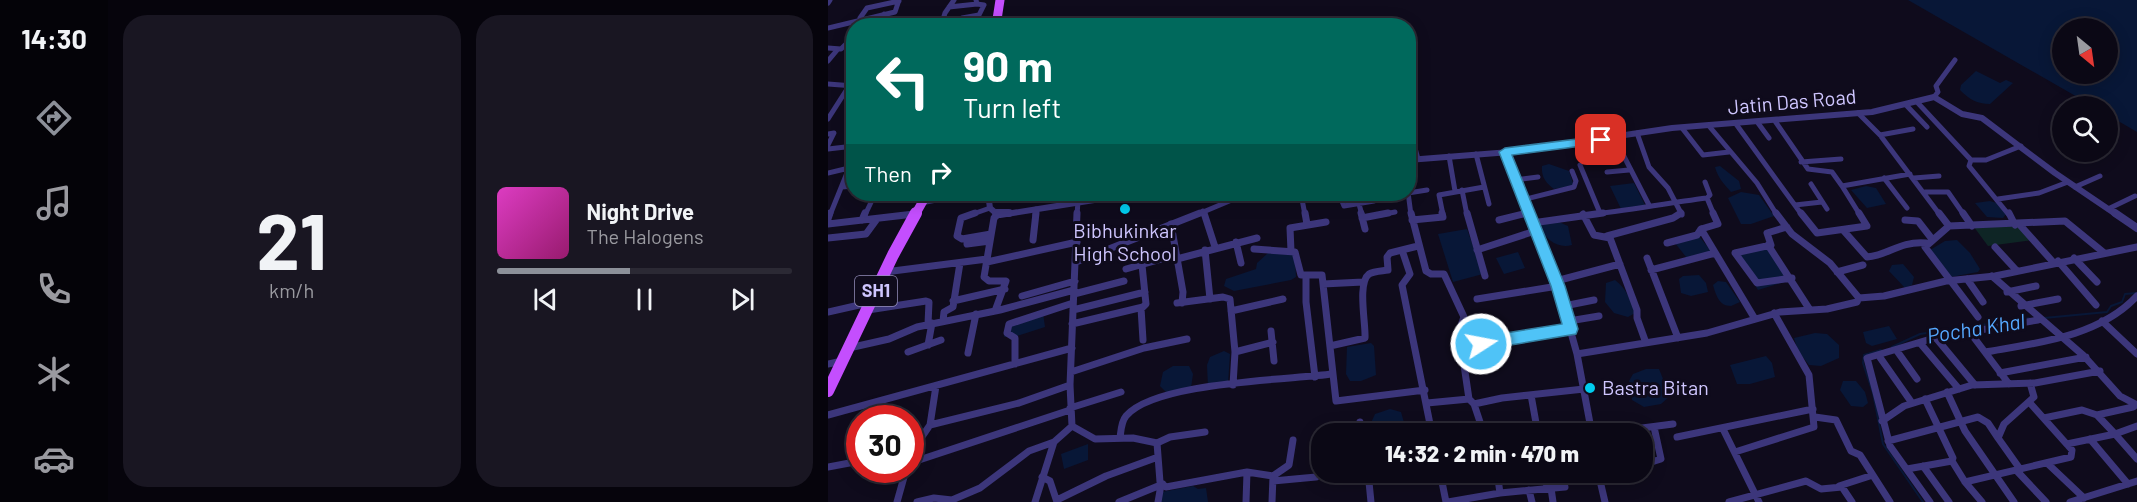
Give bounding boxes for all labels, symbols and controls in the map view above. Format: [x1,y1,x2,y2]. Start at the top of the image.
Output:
north arrow [2052,18,2118,84]
map controls [2052,18,2118,162]
text: 14:30 [21,22,87,54]
text: 90 m [963,40,1053,90]
icon: left [864,42,942,120]
street label: Jatin Das Road [1727,83,1857,119]
text: Turn left [963,91,1061,123]
button: search [2052,96,2118,162]
icon: directions [33,97,75,139]
pin [1575,114,1626,165]
icon: arrive [1584,123,1617,156]
icon: right [924,156,957,189]
text: Then [864,160,912,186]
icon: music [33,182,75,224]
text: 21 [256,192,327,286]
text: Night Drive [587,198,694,224]
marker: Bibhukinkar High School [1118,202,1132,216]
place label: Bibhukinkar High School [1073,218,1177,265]
text: The Halogens [587,224,704,248]
icon: phone [33,268,75,310]
road number: SH1 [855,276,897,306]
text: km/h [269,278,314,302]
icon: previous [529,283,562,316]
icon: pause [628,283,661,316]
icon: next [726,283,759,316]
water label: Pocha Khal [1925,307,2027,348]
position arrow [1449,312,1513,376]
icon: climate [33,353,75,395]
place label: Bastra Bitan [1602,375,1709,399]
marker: Bastra Bitan [1583,381,1597,395]
speed limit sign: 30 [846,405,924,483]
icon: car [33,438,75,480]
text: 14:32 · 2 min · 470 m [1385,440,1579,466]

